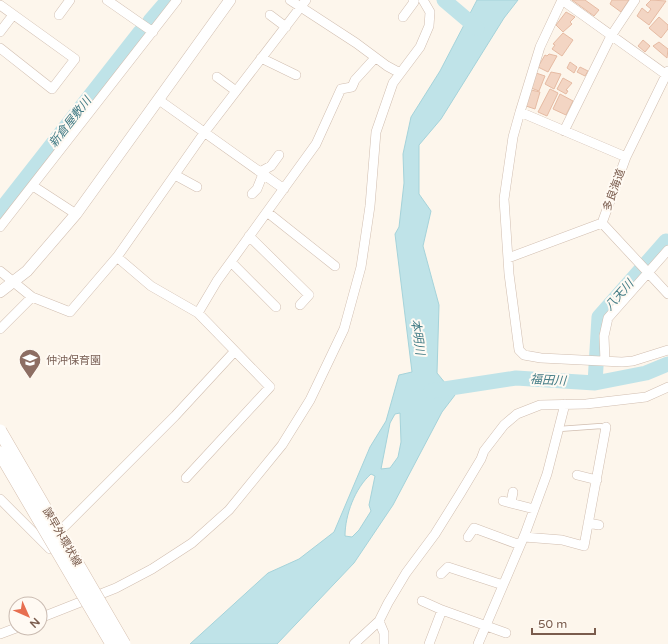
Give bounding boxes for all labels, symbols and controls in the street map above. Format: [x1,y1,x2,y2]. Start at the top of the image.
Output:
water label: 新倉屋敷川 [46,92,95,150]
street label: 多良海道 [600,167,628,213]
water label: 八天川 [602,275,638,313]
water label: 本明川 [409,318,428,358]
school or university icon: 仲沖保育園 [17,347,43,380]
place label: 仲沖保育園 [46,354,101,367]
water label: 福田川 [530,372,568,388]
street label: 諫早外環状線 [40,505,84,569]
north arrow [8,596,48,636]
scale bar [532,610,595,636]
text: N [27,615,42,630]
text: 50 m [538,617,567,631]

